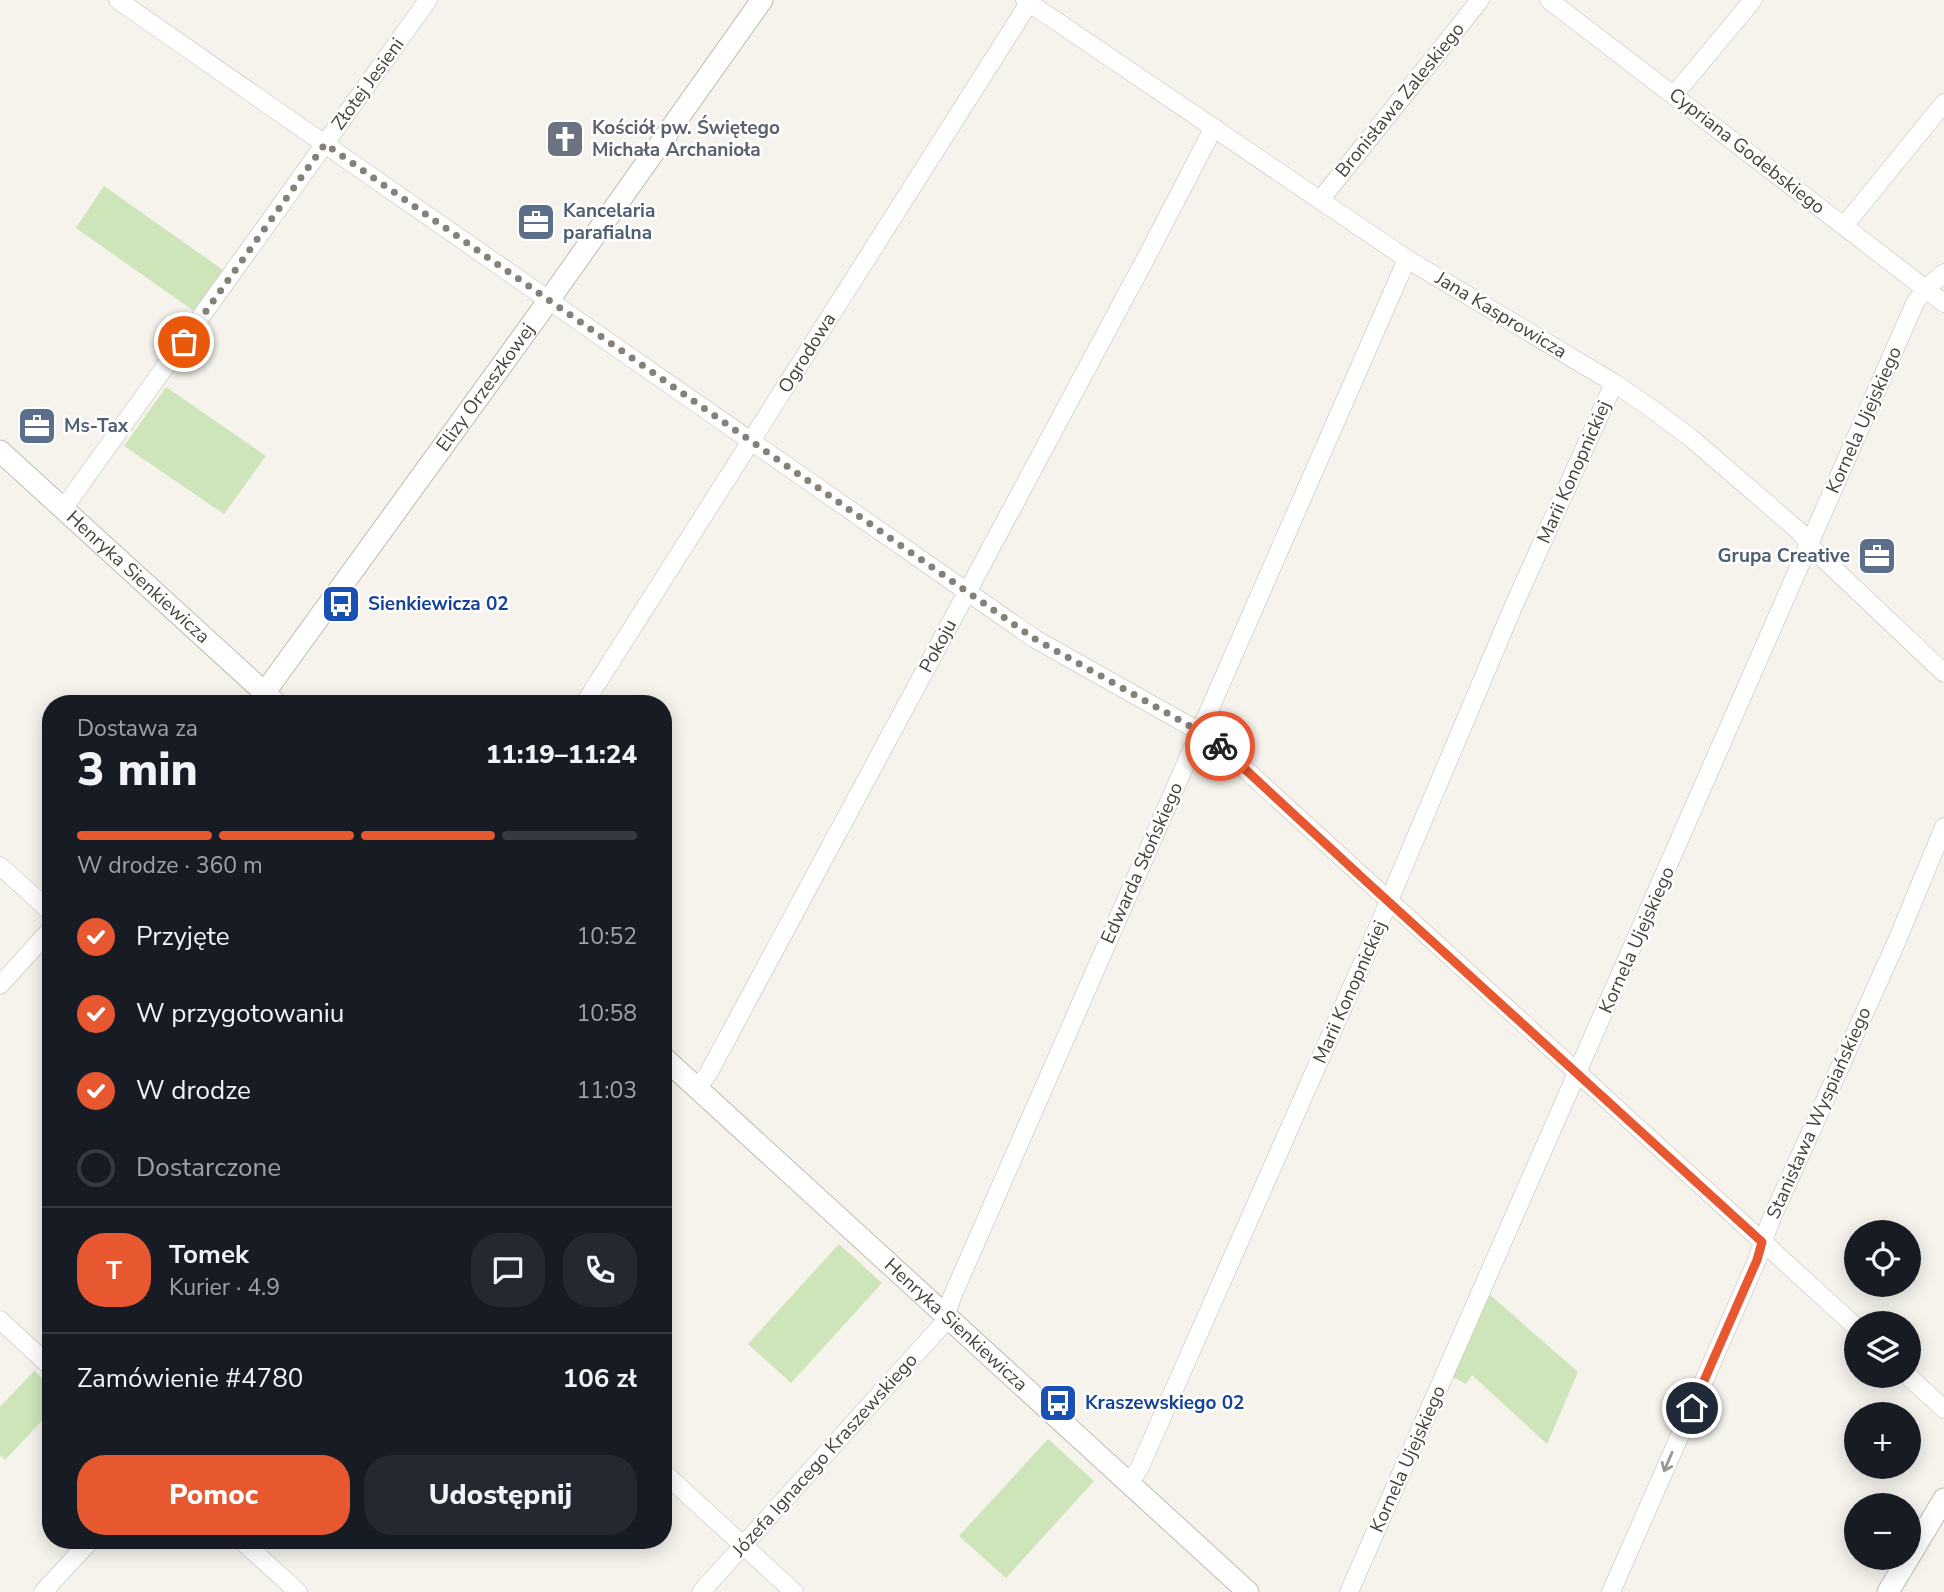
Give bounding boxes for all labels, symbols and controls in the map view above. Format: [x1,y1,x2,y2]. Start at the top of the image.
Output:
street label: Bronisława Zaleskiego [1329,17,1471,183]
street label: Złotej Jesieni [326,33,410,135]
street label: Cypriana Godebskiego [1663,82,1831,220]
place label: Kościół pw. Świętego Michała Archanioła [592,115,780,163]
church icon: Kościół pw. Świętego Michała Archanioła [544,118,586,160]
place label: Kancelaria parafialna [563,198,655,246]
office icon: Kancelaria parafialna [515,201,557,243]
street label: Jana Kasprowicza [1430,265,1572,365]
street label: Ogrodowa [772,308,842,398]
pin [154,312,214,372]
street label: Elizy Orzeszkowej [430,318,541,457]
icon: bag [165,323,203,361]
street label: Kornela Ujejskiego [1820,342,1908,498]
street label: Marii Konopnickiej [1531,396,1617,548]
office icon: Ms-Tax [16,405,58,447]
place label: Ms-Tax [64,413,129,439]
street label: Henryka Sienkiewicza [61,505,215,649]
office icon: Grupa Creative [1856,535,1898,577]
place label: Grupa Creative [1717,543,1850,569]
bus stop icon: Sienkiewicza 02 [320,583,362,625]
place label: Sienkiewicza 02 [368,591,509,617]
street label: Pokoju [913,615,963,677]
courier [1185,711,1255,781]
text: Dostawa za [77,713,198,744]
icon: bike [1201,727,1239,765]
text: 11:19–11:24 [486,737,637,772]
text: 3 min [77,738,198,801]
street label: Edwarda Słońskiego [1095,778,1189,948]
text: W drodze · 360 m [77,850,263,881]
street label: Kornela Ujejskiego [1593,862,1681,1018]
street label: Marii Konopnickiej [1307,916,1393,1068]
icon: check [77,918,115,956]
text: Przyjęte [136,919,230,954]
text: 10:52 [577,921,637,952]
icon: check [77,995,115,1033]
text: W przygotowaniu [136,996,344,1031]
text: 10:58 [577,998,637,1029]
street label: Stanisława Wyspiańskiego [1760,1003,1878,1223]
icon: check [77,1072,115,1110]
text: W drodze [136,1073,251,1108]
text: 11:03 [577,1075,637,1106]
text: Dostarczone [136,1150,281,1185]
map controls [1844,1220,1921,1570]
button: locate [1844,1220,1921,1297]
button: chat [471,1233,545,1307]
button: phone [563,1233,637,1307]
text: Tomek [169,1237,249,1272]
text: T [106,1253,122,1288]
street label: Henryka Sienkiewicza [879,1253,1033,1397]
text: Kurier · 4.9 [169,1272,280,1303]
button: layers [1844,1311,1921,1388]
street label: Józefa Ignacego Kraszewskiego [726,1348,924,1563]
text: Zamówienie #4780 [77,1361,303,1396]
text: 106 zł [563,1361,637,1396]
pin [1662,1378,1722,1438]
street label: Kornela Ujejskiego [1364,1381,1452,1537]
bus stop icon: Kraszewskiego 02 [1037,1382,1079,1424]
icon: home [1673,1389,1711,1427]
place label: Kraszewskiego 02 [1085,1390,1244,1416]
button: + [1844,1402,1921,1479]
one-way arrow [1661,1451,1674,1472]
button: Pomoc [77,1455,350,1535]
button: Udostępnij [364,1455,637,1535]
button: − [1844,1493,1921,1570]

